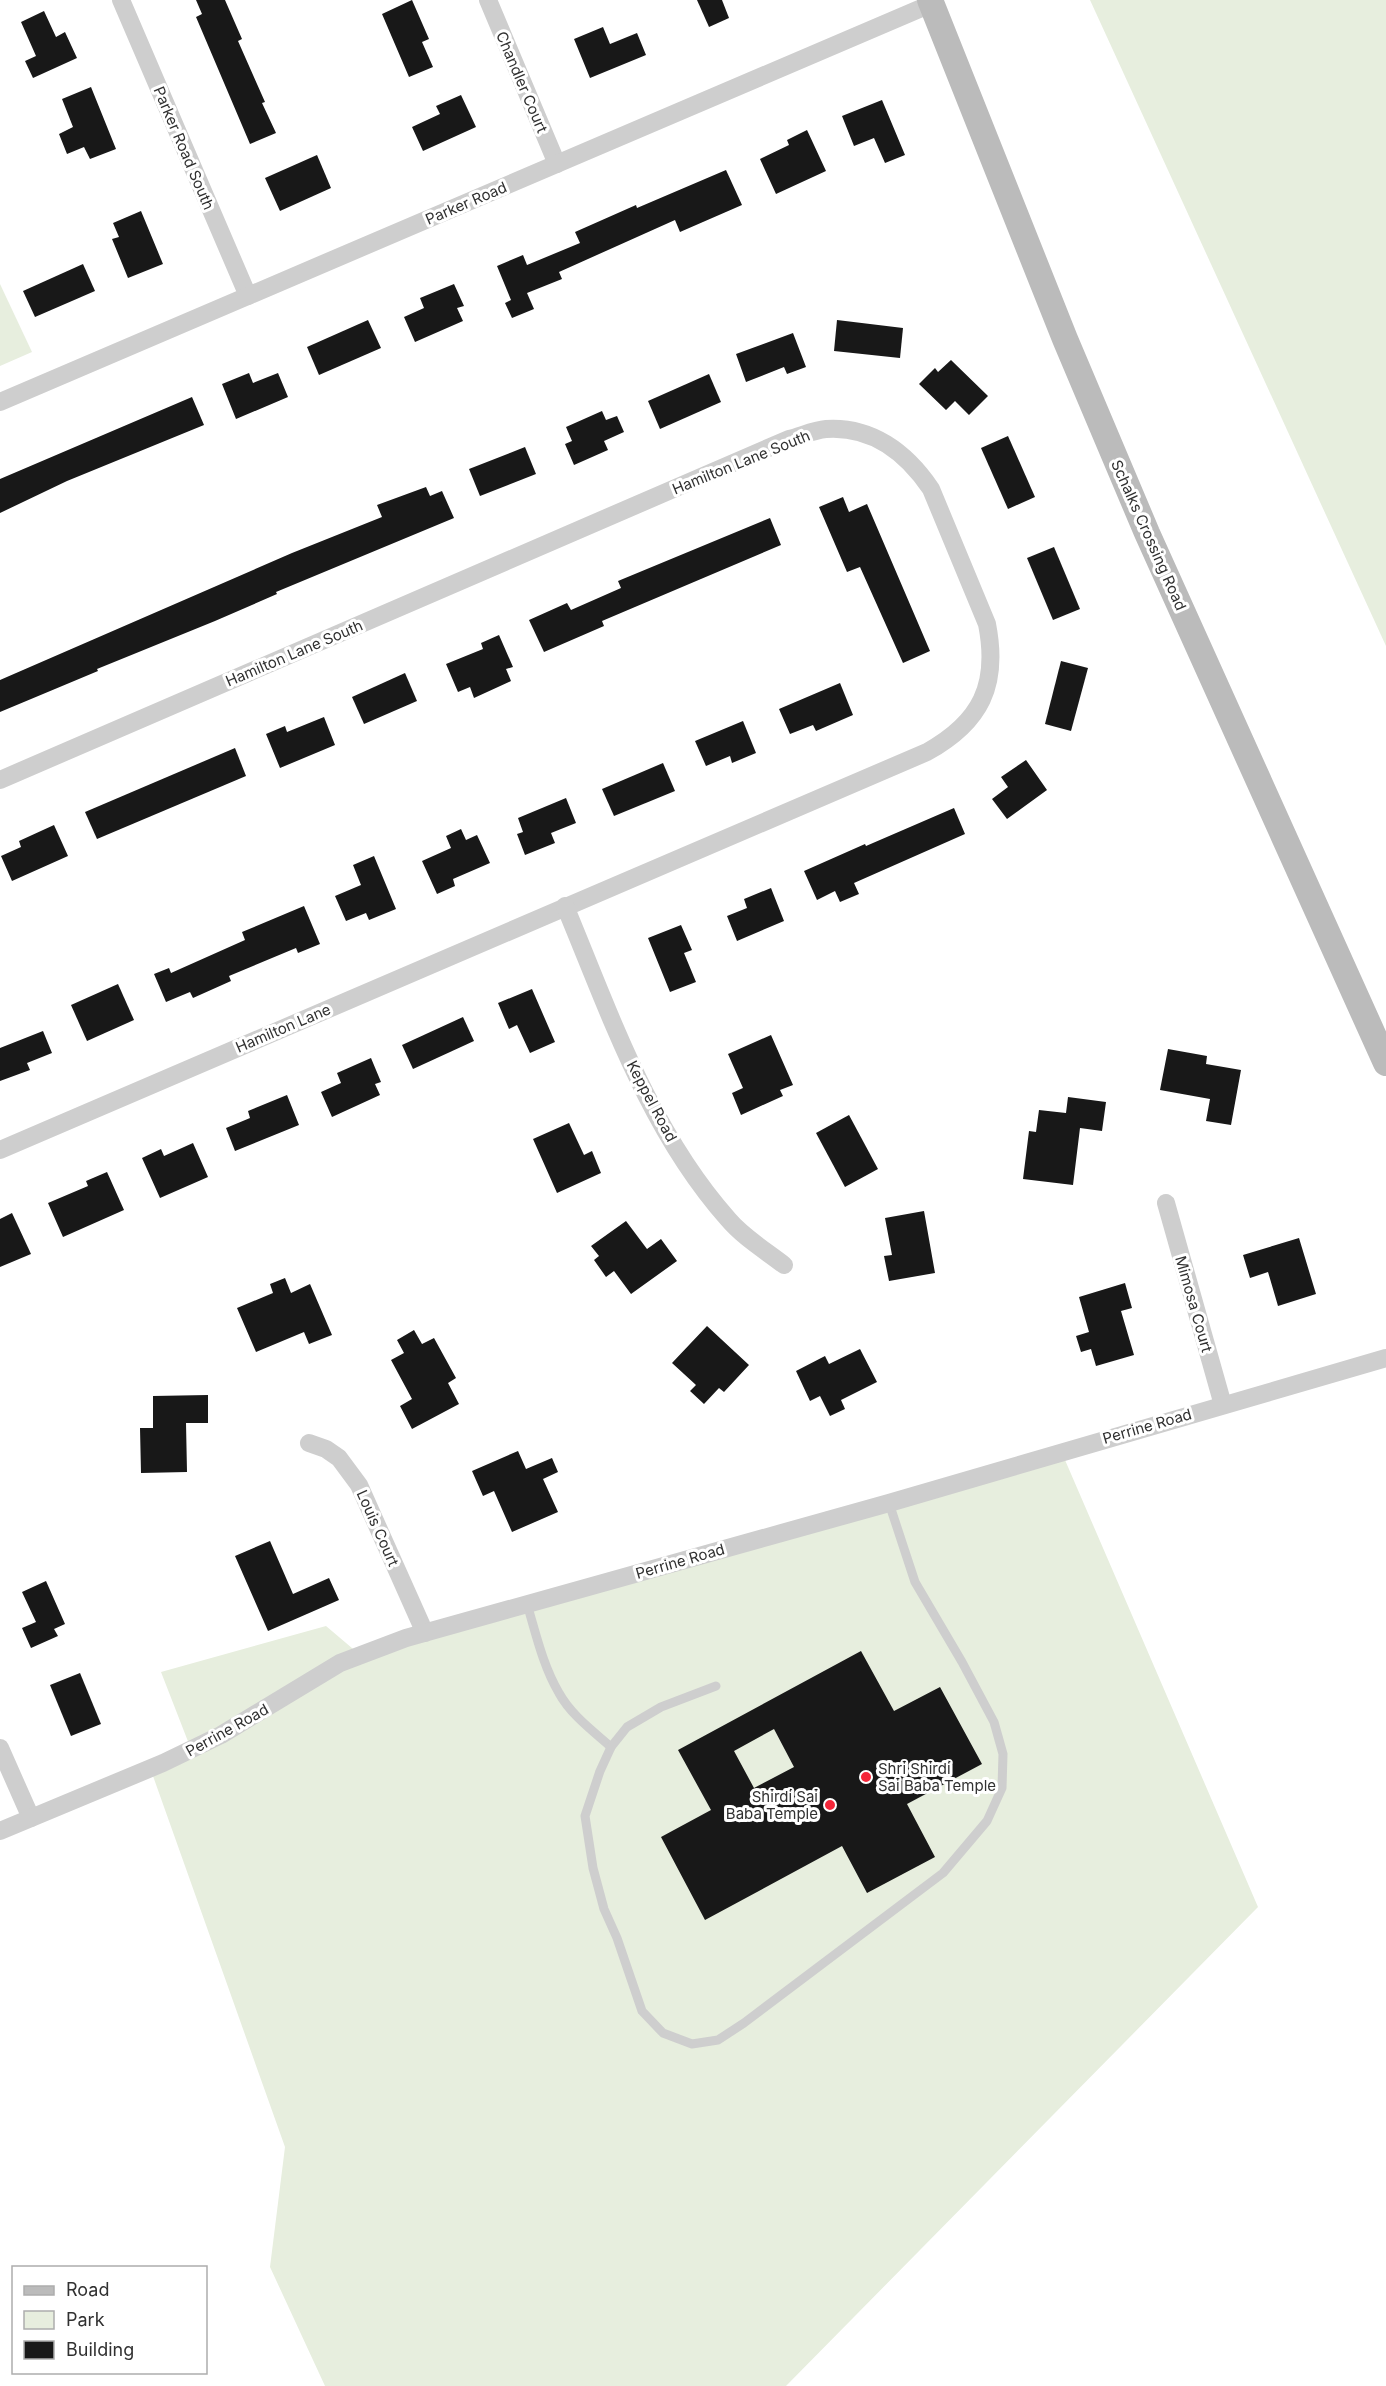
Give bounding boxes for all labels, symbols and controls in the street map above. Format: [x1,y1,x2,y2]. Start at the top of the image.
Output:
street label: Chandler Court [492,29,552,136]
street label: Parker Road South [149,84,219,212]
street label: Parker Road [422,177,510,229]
street label: Hamilton Lane South [669,426,813,498]
street label: Schalks Crossing Road [1107,457,1191,613]
street label: Hamilton Lane South [223,616,365,690]
street label: Hamilton Lane [233,999,333,1057]
street label: Keppel Road [623,1057,681,1145]
street label: Mimosa Court [1171,1254,1217,1355]
street label: Perrine Road [1100,1404,1194,1448]
street label: Louis Court [353,1487,403,1569]
street label: Perrine Road [633,1539,727,1583]
street label: Perrine Road [182,1699,272,1761]
place label: Shri Shirdi Sai Baba Temple [878,1759,996,1795]
marker: Shri Shirdi Sai Baba Temple [859,1770,873,1784]
place label: Shirdi Sai Baba Temple [726,1787,818,1823]
marker: Shirdi Sai Baba Temple [823,1798,837,1812]
legend [12,2266,207,2374]
text: Road [66,2279,109,2300]
text: Park [66,2309,105,2330]
text: Building [66,2339,134,2360]

